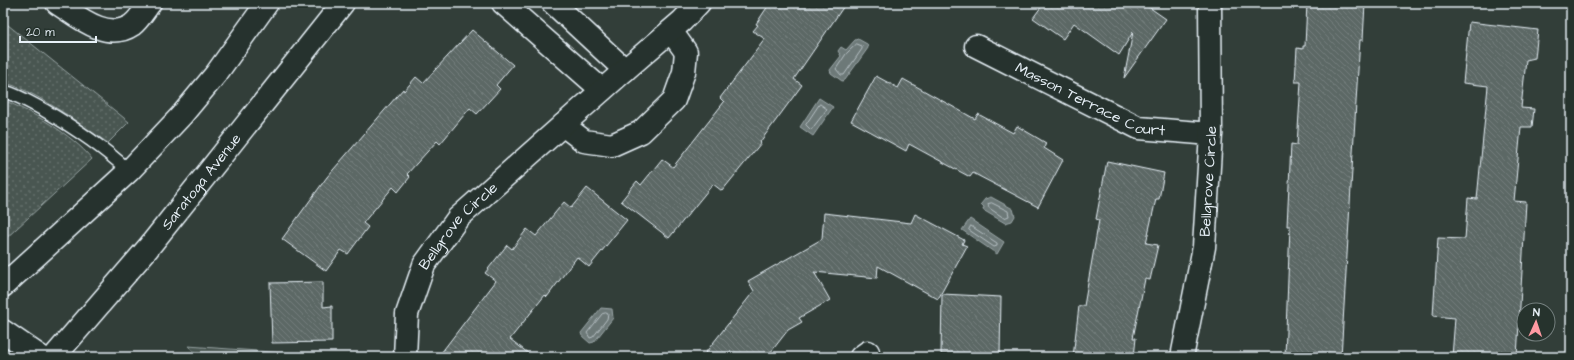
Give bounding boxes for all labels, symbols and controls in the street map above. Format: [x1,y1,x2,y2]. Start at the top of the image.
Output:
scale bar [20,18,96,44]
text: 20 m [26,24,55,41]
street label: Masson Terrace Court [1012,57,1166,141]
street label: Bellgrove Circle [1195,126,1222,237]
street label: Saratoga Avenue [156,129,246,234]
street label: Bellgrove Circle [414,178,502,274]
north arrow [1516,302,1556,342]
text: N [1533,305,1540,320]

